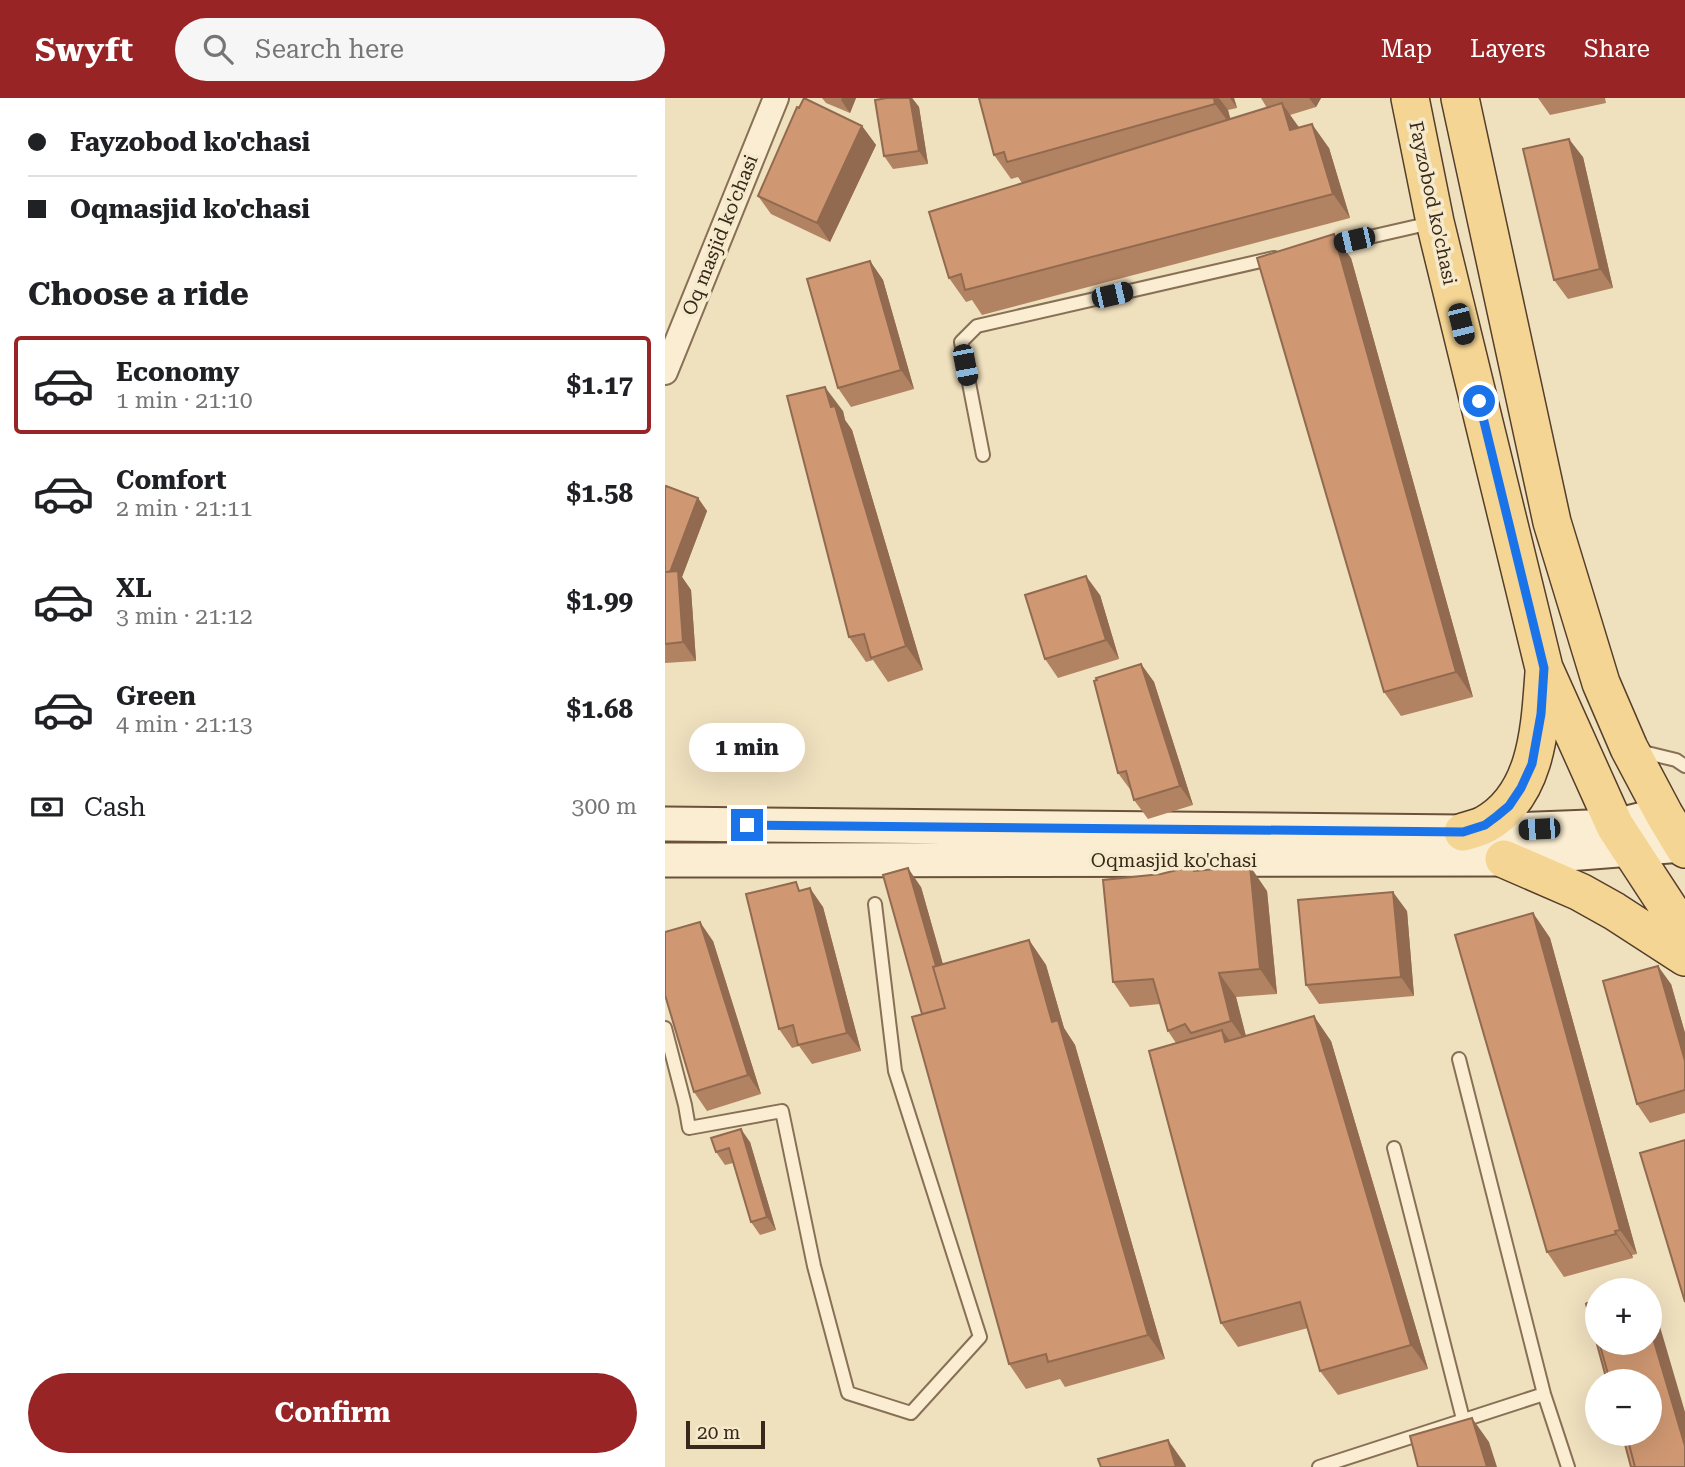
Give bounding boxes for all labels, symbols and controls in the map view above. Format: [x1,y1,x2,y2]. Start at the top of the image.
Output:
search box [175,18,665,81]
text: Swyft [35,30,133,69]
icon: search [199,30,237,68]
text: Search here [255,34,404,64]
text: Map [1381,35,1432,63]
text: Layers [1470,35,1546,63]
text: Share [1584,35,1650,63]
street label: Fayzobod ko'chasi [1404,119,1462,287]
text: Fayzobod ko'chasi [70,127,310,157]
street label: Oq masjid ko'chasi [677,151,763,319]
text: Oqmasjid ko'chasi [70,194,310,224]
car [1332,225,1377,255]
text: Choose a ride [28,275,249,313]
car [1090,280,1135,310]
car [1446,301,1477,347]
car [951,342,980,388]
icon: car [32,354,95,417]
text: Economy [116,357,239,387]
text: $1.17 [567,370,633,400]
route start [1463,385,1495,417]
text: 1 min · 21:10 [116,387,253,414]
icon: car [32,462,95,525]
text: Comfort [116,465,226,495]
text: $1.58 [567,478,633,508]
text: 2 min · 21:11 [116,495,253,522]
icon: car [32,570,95,633]
text: XL [116,573,152,603]
text: $1.99 [567,586,633,616]
text: 3 min · 21:12 [116,603,253,630]
icon: car [32,678,95,741]
text: Green [116,681,196,711]
text: $1.68 [567,694,633,724]
text: 4 min · 21:13 [116,711,253,738]
callout: 1 min [689,724,805,772]
text: 1 min [715,734,779,761]
icon: cash [28,788,66,826]
text: Cash [84,792,146,822]
text: 300 m [572,793,637,820]
route end [731,809,763,841]
car [1518,817,1561,841]
street label: Oqmasjid ko'chasi [1091,849,1257,872]
map controls [1585,1278,1662,1446]
button: + [1585,1278,1662,1355]
button: − [1585,1369,1662,1446]
button: Confirm [28,1373,637,1453]
scale bar [686,1418,765,1450]
text: 20 m [697,1421,740,1444]

